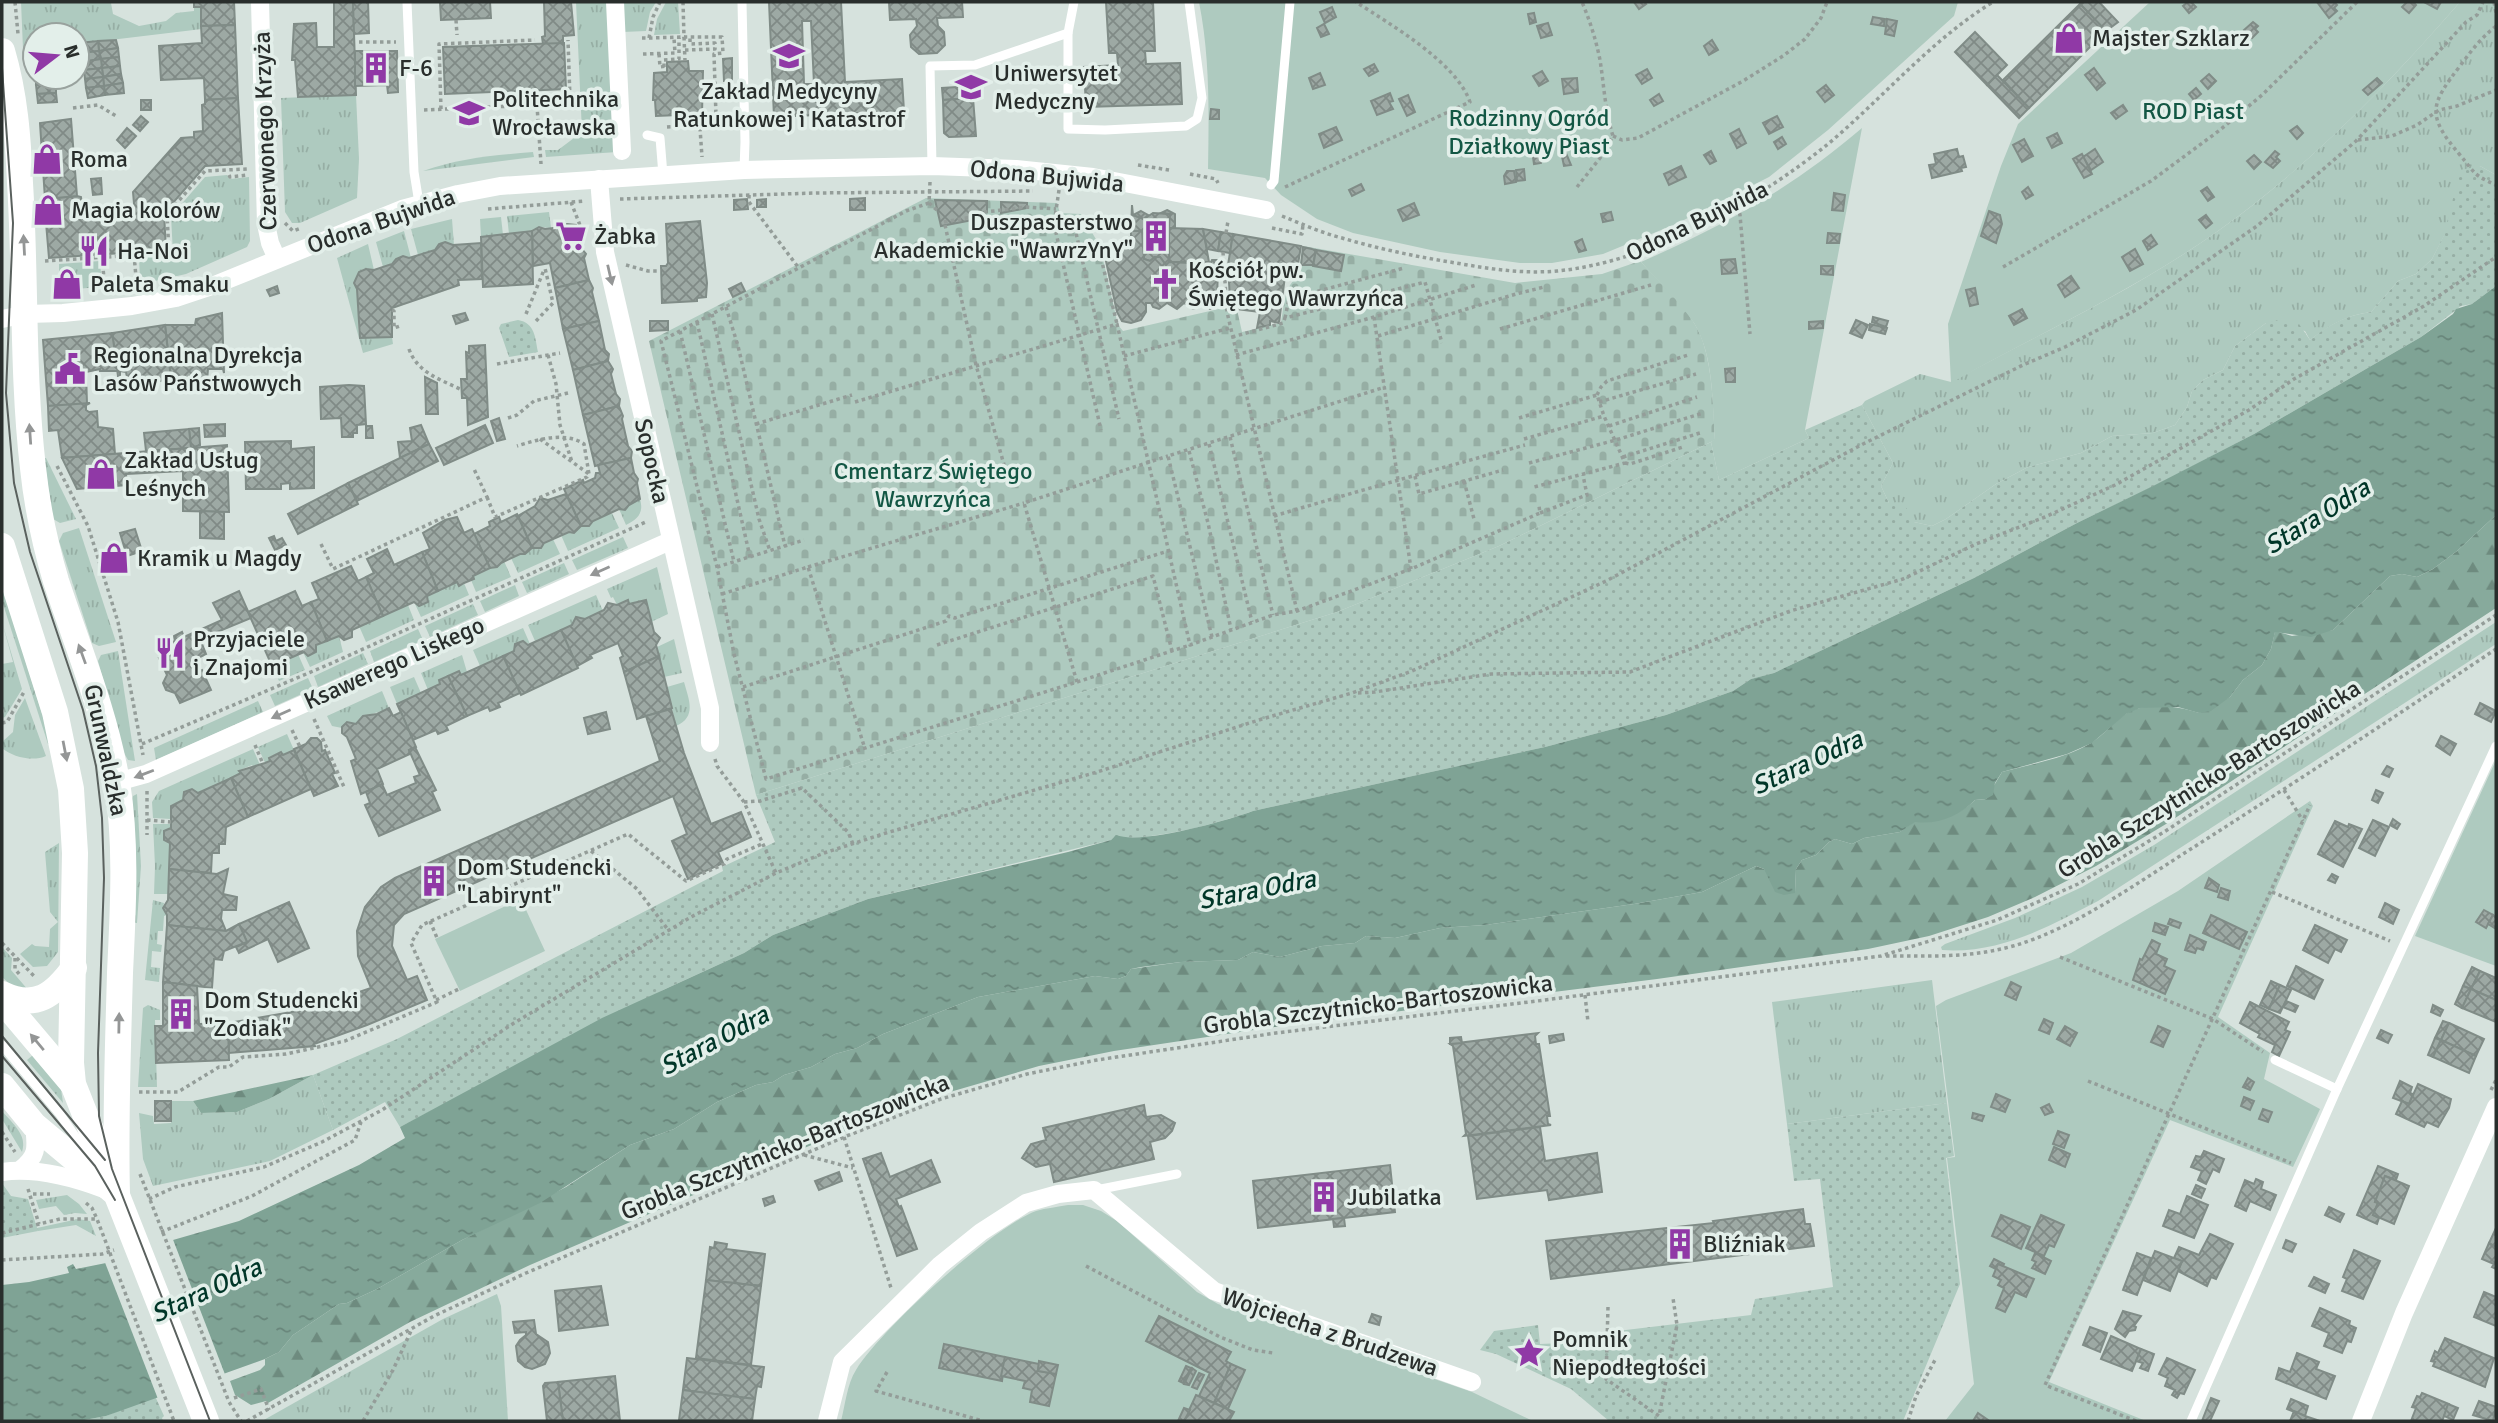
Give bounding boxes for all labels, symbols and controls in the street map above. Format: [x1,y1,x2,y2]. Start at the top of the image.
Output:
north arrow [21,21,91,91]
shop icon: Majster Szklarz [2052,21,2086,55]
place label: Majster Szklarz [2092,23,2250,53]
street label: Czerwonego Krzyża [247,31,283,231]
school or university icon: Zakład Medycyny Ratunkowej i Katastrof [772,39,806,73]
text: N [58,42,85,61]
building icon: F-6 [359,51,393,85]
place label: F-6 [399,53,433,83]
place label: Uniwersytet Medyczny [994,58,1118,116]
school or university icon: Uniwersytet Medyczny [954,70,988,104]
place label: Zakład Medycyny Ratunkowej i Katastrof [673,76,906,134]
place label: Politechnika Wrocławska [492,84,619,142]
school or university icon: Politechnika Wrocławska [452,96,486,130]
park label: ROD Piast [2142,96,2244,126]
park label: Rodzinny Ogród Działkowy Piast [1448,103,1610,161]
shop icon: Roma [30,142,64,176]
place label: Roma [70,144,128,174]
street label: Odona Bujwida [969,153,1125,199]
street label: Odona Bujwida [1621,174,1773,268]
street label: Odona Bujwida [303,182,459,260]
shop icon: Magia kolorów [31,193,65,227]
place label: Magia kolorów [71,195,220,225]
place label: Duszpasterstwo Akademickie "WawrzYnY" [874,207,1133,265]
supermarket icon: Żabka [554,219,588,253]
building icon: Duszpasterstwo Akademickie "WawrzYnY" [1139,219,1173,253]
place label: Żabka [594,221,656,251]
one-way arrow [18,234,29,256]
restaurant icon: Ha-Noi [77,234,111,268]
place label: Ha-Noi [117,236,189,266]
place label: Kościół pw. Świętego Wawrzyńca [1188,255,1404,313]
one-way arrow [604,264,615,286]
shop icon: Paleta Smaku [50,267,84,301]
church icon: Kościół pw. Świętego Wawrzyńca [1148,267,1182,301]
place label: Paleta Smaku [90,269,229,299]
place label: Regionalna Dyrekcja Lasów Państwowych [93,340,303,398]
public building icon: Regionalna Dyrekcja Lasów Państwowych [53,352,87,386]
street label: Sopocka [628,415,676,507]
one-way arrow [24,422,35,444]
place label: Zakład Usług Leśnych [124,445,259,503]
park label: Cmentarz Świętego Wawrzyńca [834,456,1032,514]
shop icon: Zakład Usług Leśnych [84,457,118,491]
water label: Stara Odra [2259,471,2377,562]
shop icon: Kramik u Magdy [97,541,131,575]
place label: Kramik u Magdy [137,543,302,573]
one-way arrow [590,565,610,577]
street label: Ksawerego Liskego [299,610,489,716]
place label: Przyjaciele i Znajomi [193,624,305,682]
restaurant icon: Przyjaciele i Znajomi [153,636,187,670]
one-way arrow [77,643,88,664]
street label: Grobla Szczytnicko-Bartoszowicka [2052,673,2366,885]
street label: Grunwaldzka [77,681,135,819]
one-way arrow [271,708,291,720]
water label: Stara Odra [1747,723,1869,802]
one-way arrow [59,741,70,763]
one-way arrow [134,769,155,780]
place label: Dom Studencki "Labirynt" [457,852,612,910]
water label: Stara Odra [1196,863,1319,917]
building icon: Dom Studencki "Labirynt" [417,864,451,898]
street label: Grobla Szczytnicko-Bartoszowicka [1202,968,1554,1040]
place label: Dom Studencki "Zodiak" [204,985,359,1043]
building icon: Dom Studencki "Zodiak" [164,997,198,1031]
water label: Stara Odra [655,999,775,1083]
one-way arrow [113,1012,124,1034]
one-way arrow [30,1034,45,1052]
street label: Grobla Szczytnicko-Bartoszowicka [616,1067,954,1227]
building icon: Jubilatka [1307,1180,1341,1214]
place label: Jubilatka [1347,1182,1442,1212]
building icon: Bliźniak [1663,1227,1697,1261]
place label: Bliźniak [1703,1229,1785,1259]
water label: Stara Odra [146,1251,268,1330]
street label: Wojciecha z Brudzewa [1218,1281,1442,1383]
place label: Pomnik Niepodłegłości [1552,1324,1707,1382]
place icon: Pomnik Niepodłegłości [1512,1336,1546,1370]

